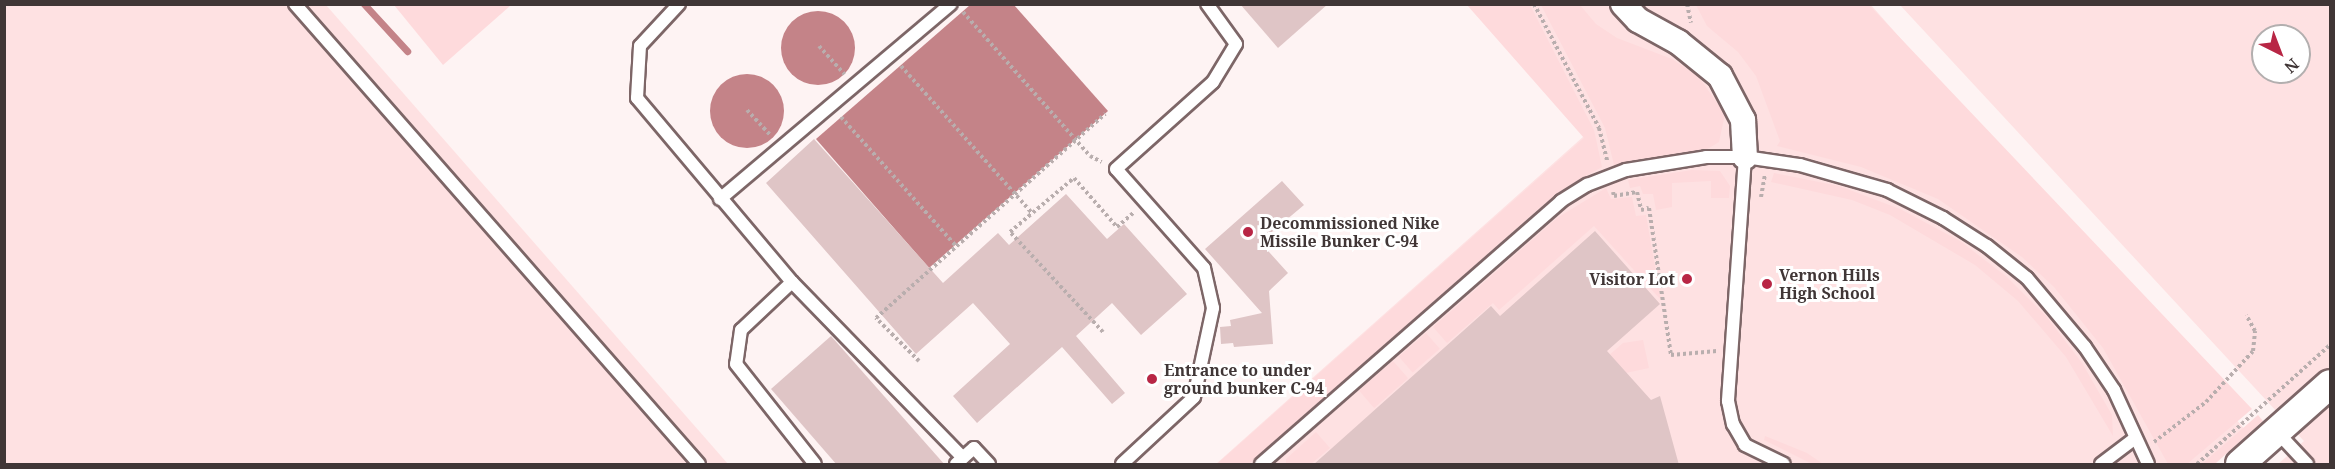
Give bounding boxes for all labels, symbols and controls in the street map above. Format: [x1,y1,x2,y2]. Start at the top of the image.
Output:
north arrow [2251,24,2311,84]
text: N [2280,53,2304,78]
place label: Decommissioned Nike Missile Bunker C-94 [1260,213,1439,251]
marker: Decommissioned Nike Missile Bunker C-94 [1241,225,1255,239]
place label: Vernon Hills High School [1779,265,1880,303]
place label: Visitor Lot [1589,269,1675,289]
marker: Visitor Lot [1680,272,1694,286]
marker: Vernon Hills High School [1760,277,1774,291]
place label: Entrance to under ground bunker C-94 [1164,360,1324,398]
marker: Entrance to under ground bunker C-94 [1145,372,1159,386]

